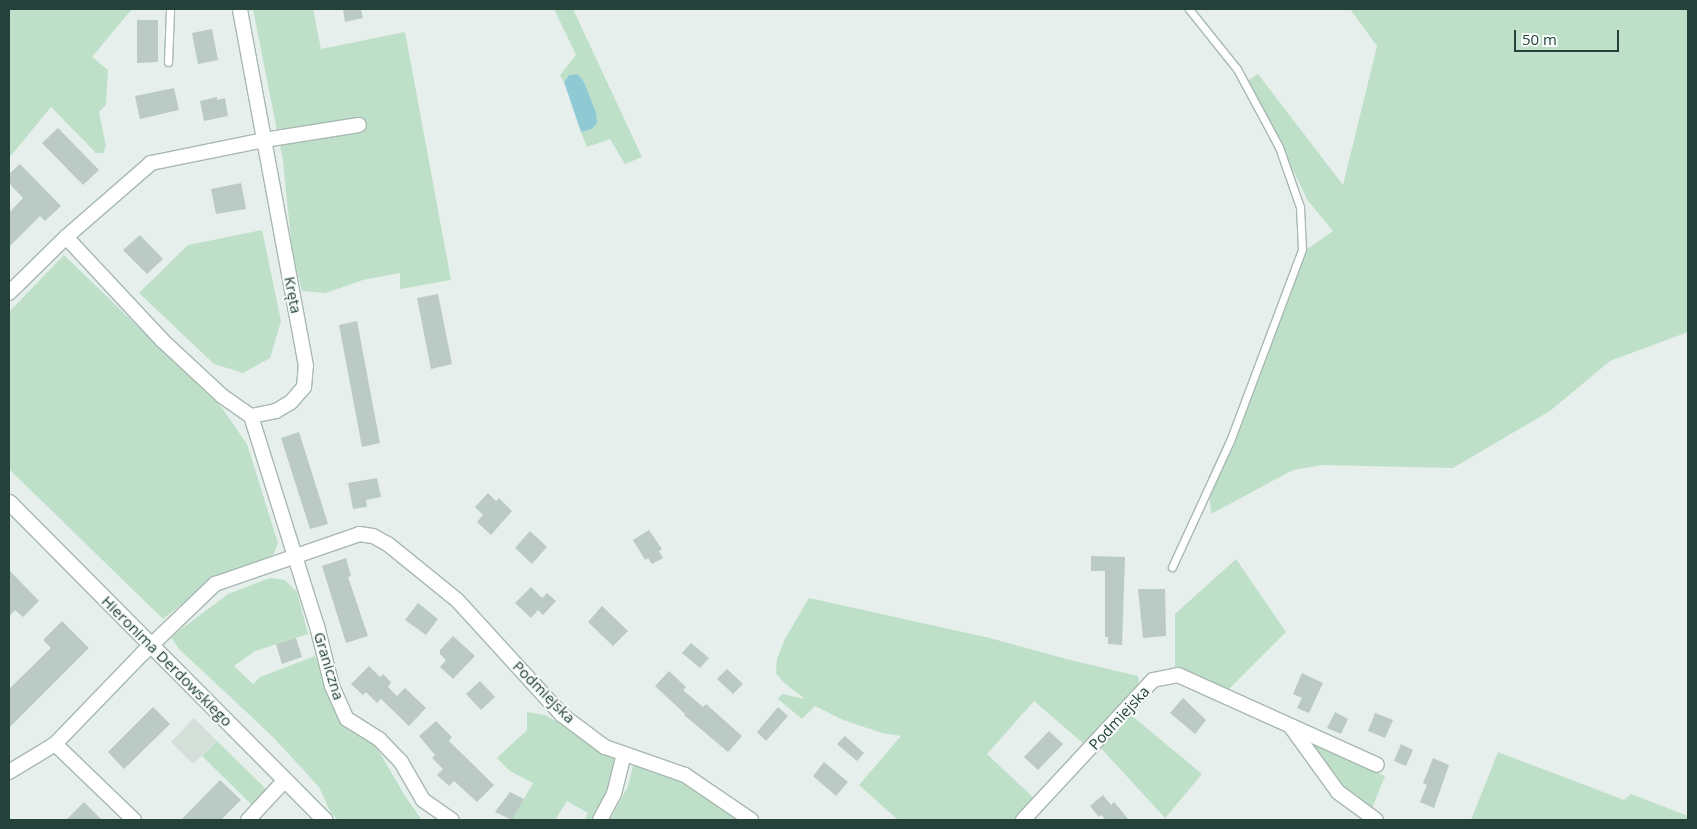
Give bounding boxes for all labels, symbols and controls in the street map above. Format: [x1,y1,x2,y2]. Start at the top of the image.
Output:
scale bar [1517,20,1622,52]
text: 50 m [1522,29,1557,49]
street label: Kręta [281,275,305,315]
street label: Hieronima Derdowskiego [98,592,236,730]
street label: Graniczna [310,630,348,702]
street label: Podmiejska [509,657,579,727]
street label: Podmiejska [1085,682,1153,754]

